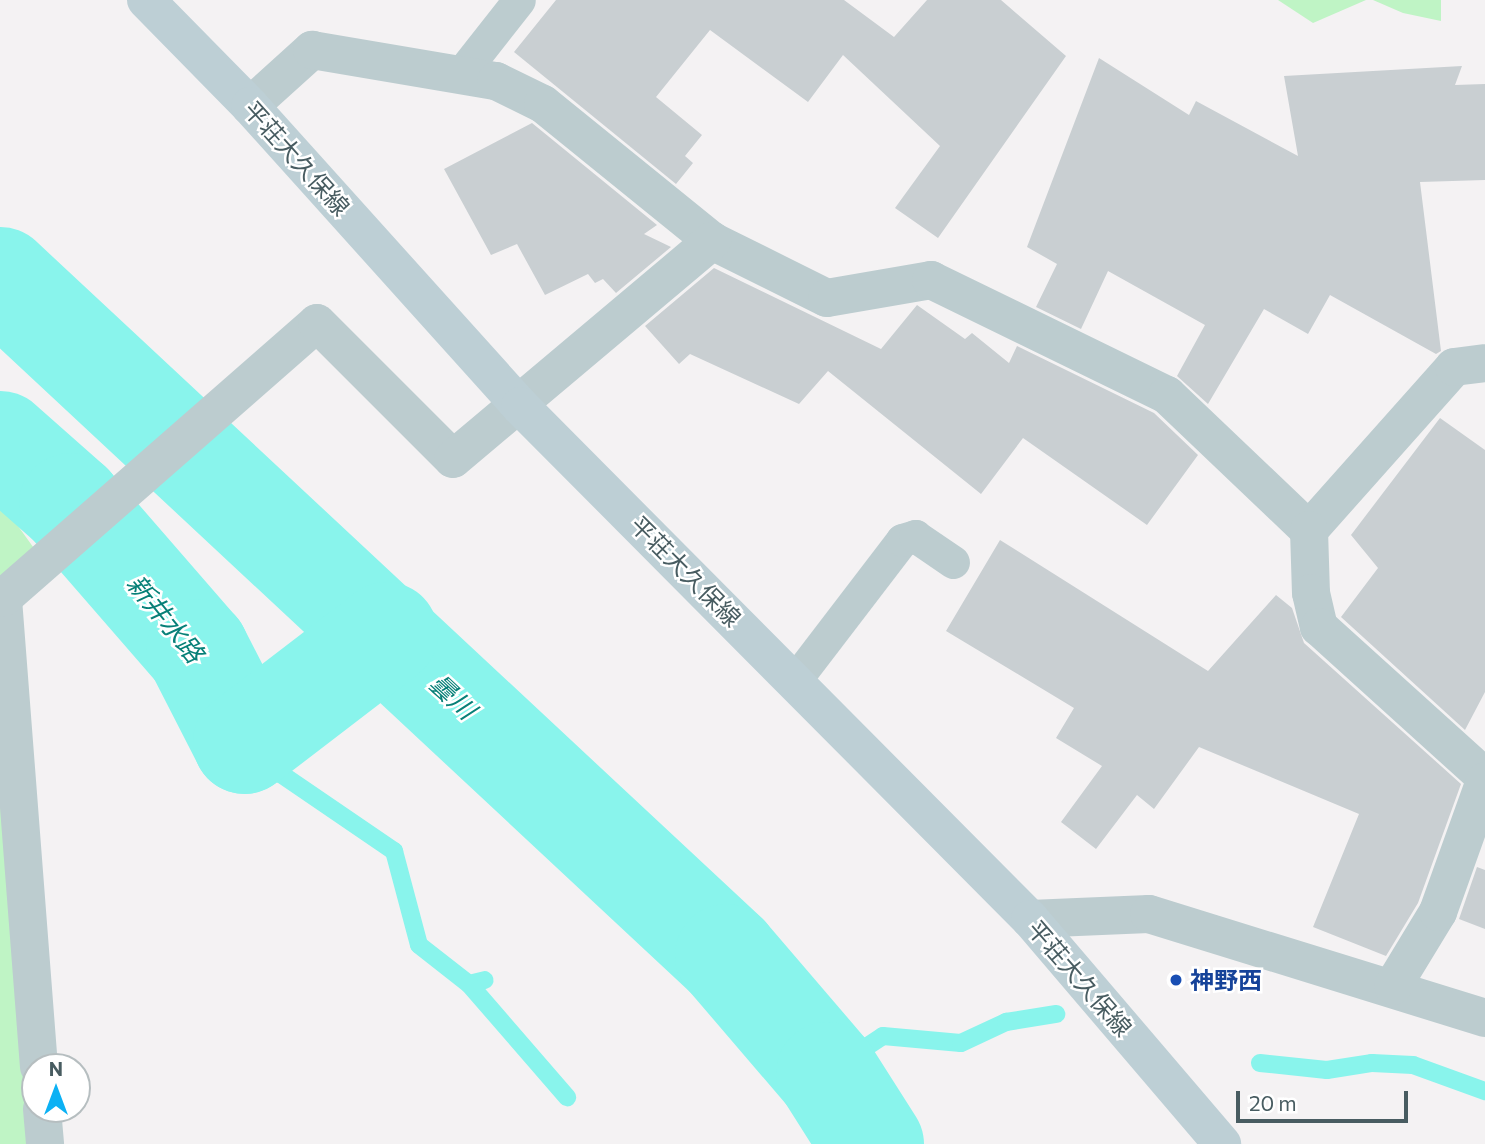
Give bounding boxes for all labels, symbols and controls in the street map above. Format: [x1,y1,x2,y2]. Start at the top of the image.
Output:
street label: 平荘大久保線 [238,95,356,221]
street label: 平荘大久保線 [625,510,747,632]
water label: 新井水路 [121,568,211,668]
water label: 曇川 [423,667,483,725]
street label: 平荘大久保線 [1022,914,1138,1042]
place label: 神野西 [1190,966,1262,994]
marker: 神野西 [1168,972,1184,988]
north arrow [21,1053,91,1123]
text: N [49,1057,63,1080]
scale bar [1240,1078,1412,1122]
text: 20 m [1249,1090,1297,1115]

